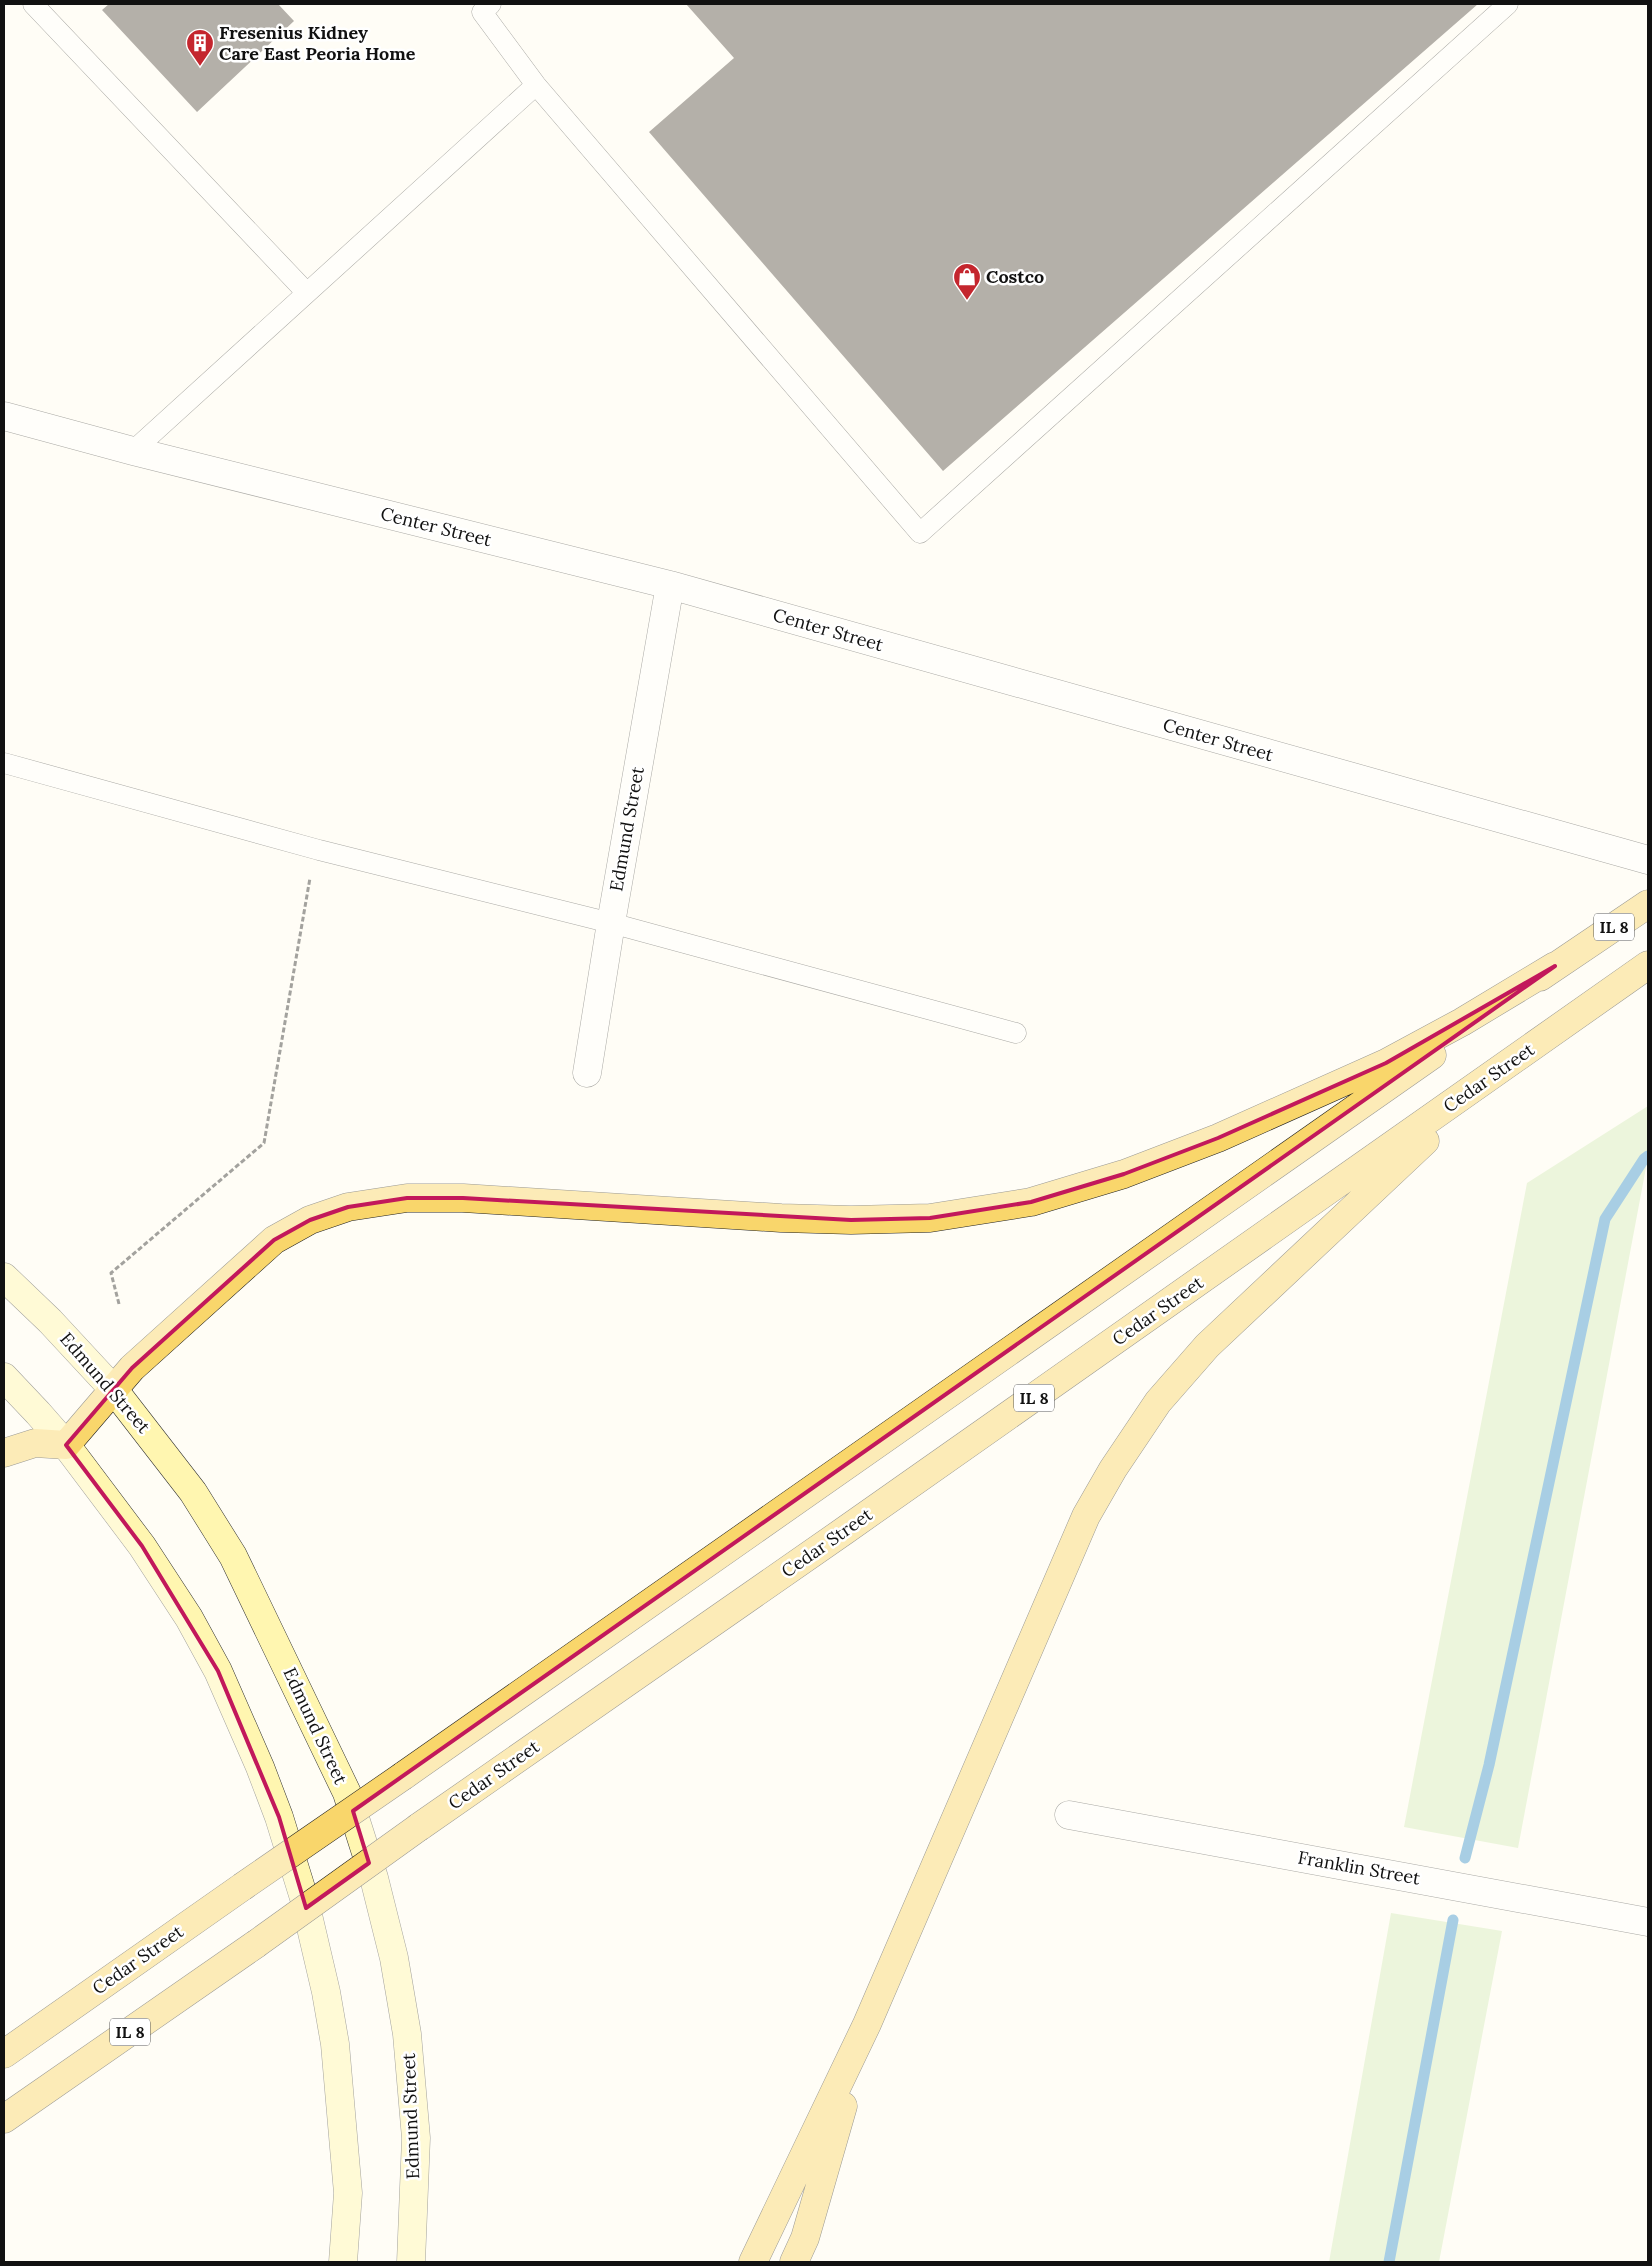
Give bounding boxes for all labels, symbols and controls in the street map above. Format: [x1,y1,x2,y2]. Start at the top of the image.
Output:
place label: Fresenius Kidney Care East Peoria Home [219,21,416,65]
building icon: Fresenius Kidney Care East Peoria Home [185,28,215,67]
shop icon: Costco [952,262,982,301]
place label: Costco [986,265,1044,288]
street label: Center Street [378,502,494,551]
street label: Center Street [770,603,886,656]
street label: Center Street [1160,713,1276,766]
street label: Edmund Street [604,765,649,893]
road number: IL 8 [1594,914,1634,940]
street label: Cedar Street [1439,1038,1539,1117]
street label: Cedar Street [1108,1271,1208,1350]
street label: Edmund Street [55,1327,155,1438]
road number: IL 8 [1014,1385,1054,1412]
street label: Cedar Street [777,1503,877,1582]
street label: Edmund Street [278,1664,353,1788]
street label: Cedar Street [444,1735,544,1814]
street label: Franklin Street [1296,1845,1422,1890]
street label: Cedar Street [88,1920,188,1999]
road number: IL 8 [110,2018,150,2045]
street label: Edmund Street [397,2053,424,2180]

